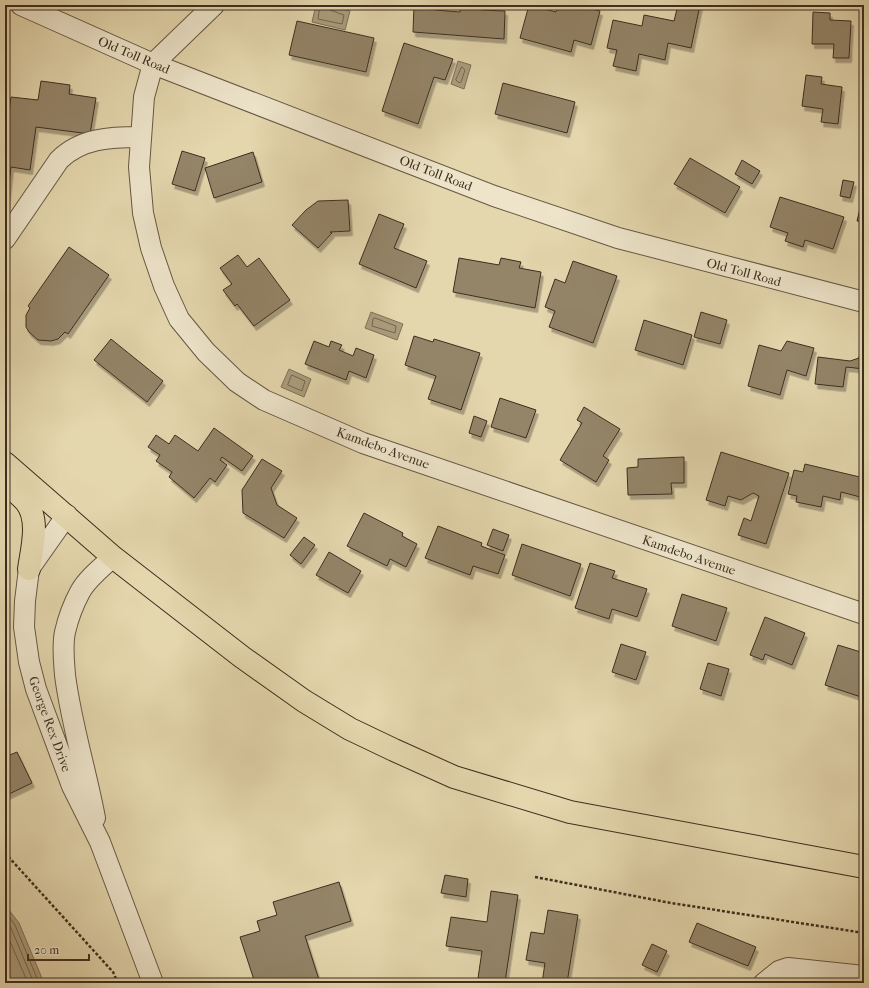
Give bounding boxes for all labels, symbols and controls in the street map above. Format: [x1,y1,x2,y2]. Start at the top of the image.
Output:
street label: Old Toll Road [96,33,173,77]
street label: Old Toll Road [398,152,475,194]
street label: Old Toll Road [705,255,784,289]
street label: Kamdebo Avenue [334,424,432,472]
street label: Kamdebo Avenue [640,532,738,578]
street label: George Rex Drive [26,674,74,774]
scale bar [28,936,89,962]
text: 20 m [34,943,59,957]

